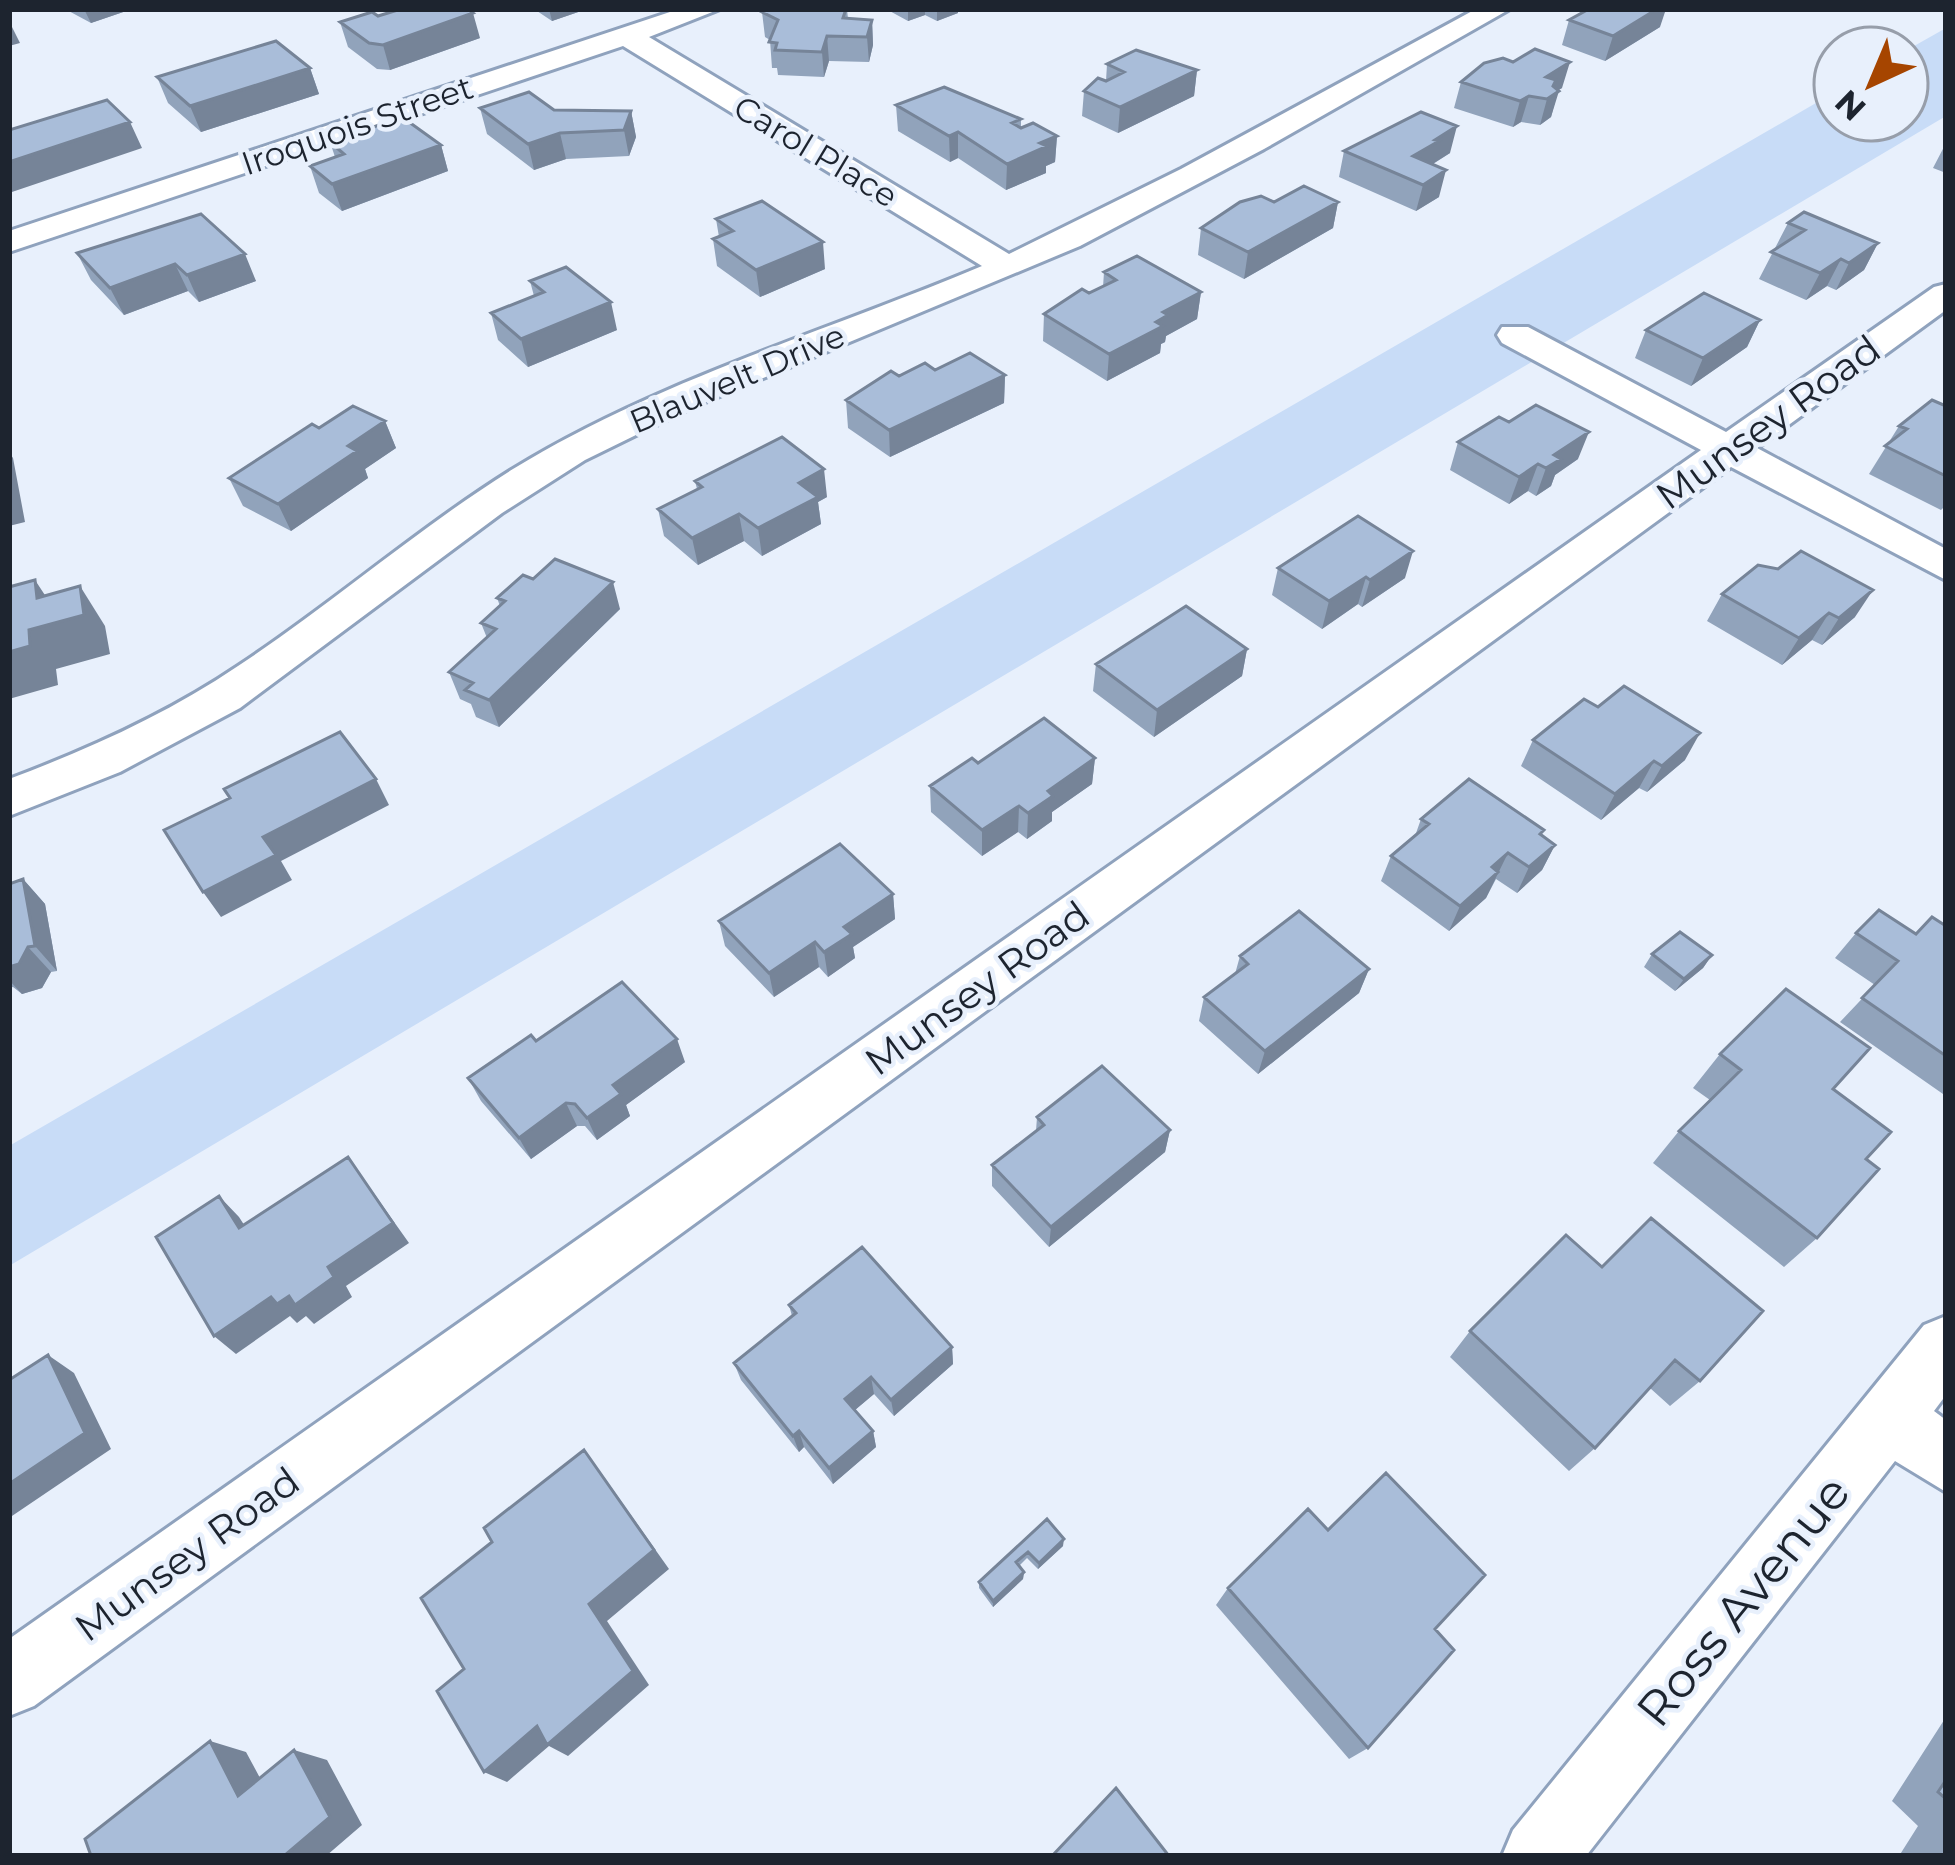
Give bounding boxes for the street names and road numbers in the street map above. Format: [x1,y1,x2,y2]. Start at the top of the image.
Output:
street label: Iroquois Street [236,67,478,183]
street label: Carol Place [727,86,905,216]
street label: Blauvelt Drive [623,315,851,441]
street label: Munsey Road [1647,325,1889,519]
street label: Munsey Road [856,891,1098,1085]
street label: Munsey Road [66,1457,308,1651]
street label: Ross Avenue [1624,1464,1862,1738]

